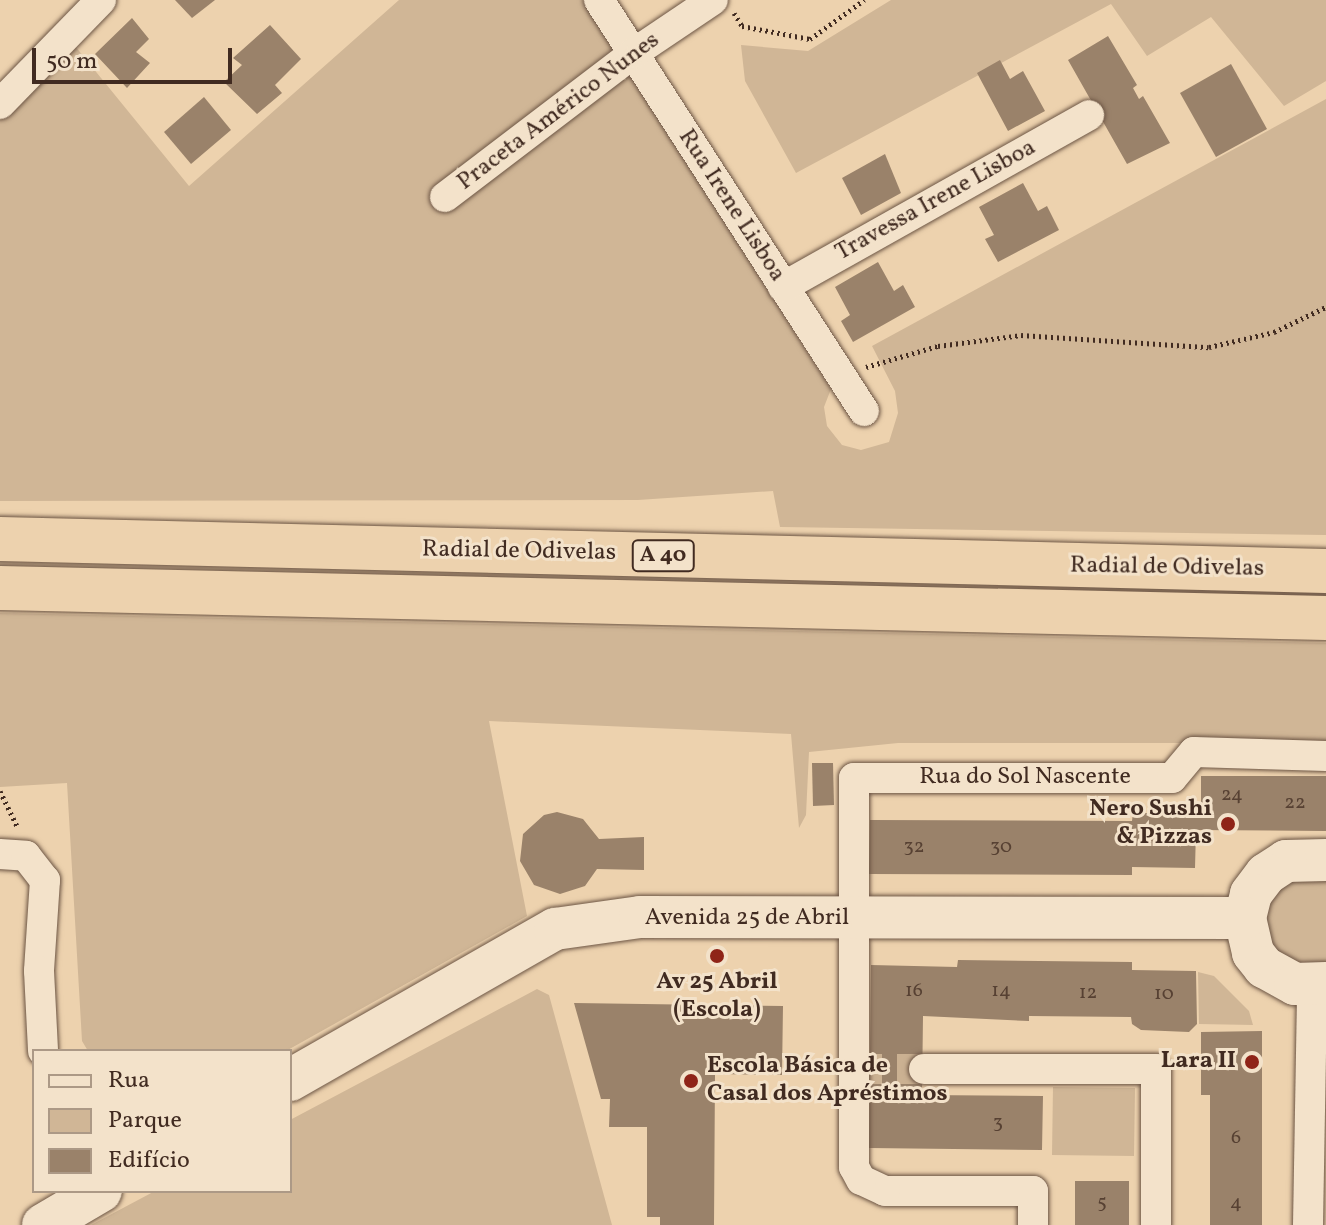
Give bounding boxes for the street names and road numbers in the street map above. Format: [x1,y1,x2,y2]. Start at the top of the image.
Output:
street label: Praceta Américo Nunes [452,27,666,197]
street label: Rua Irene Lisboa [671,124,791,288]
street label: Travessa Irene Lisboa [831,134,1041,268]
street label: Radial de Odivelas [422,536,616,568]
road number: A 40 [631,538,695,574]
street label: Radial de Odivelas [1070,552,1264,584]
street label: Rua do Sol Nascente [919,764,1131,792]
street label: Avenida 25 de Abril [645,905,849,933]

